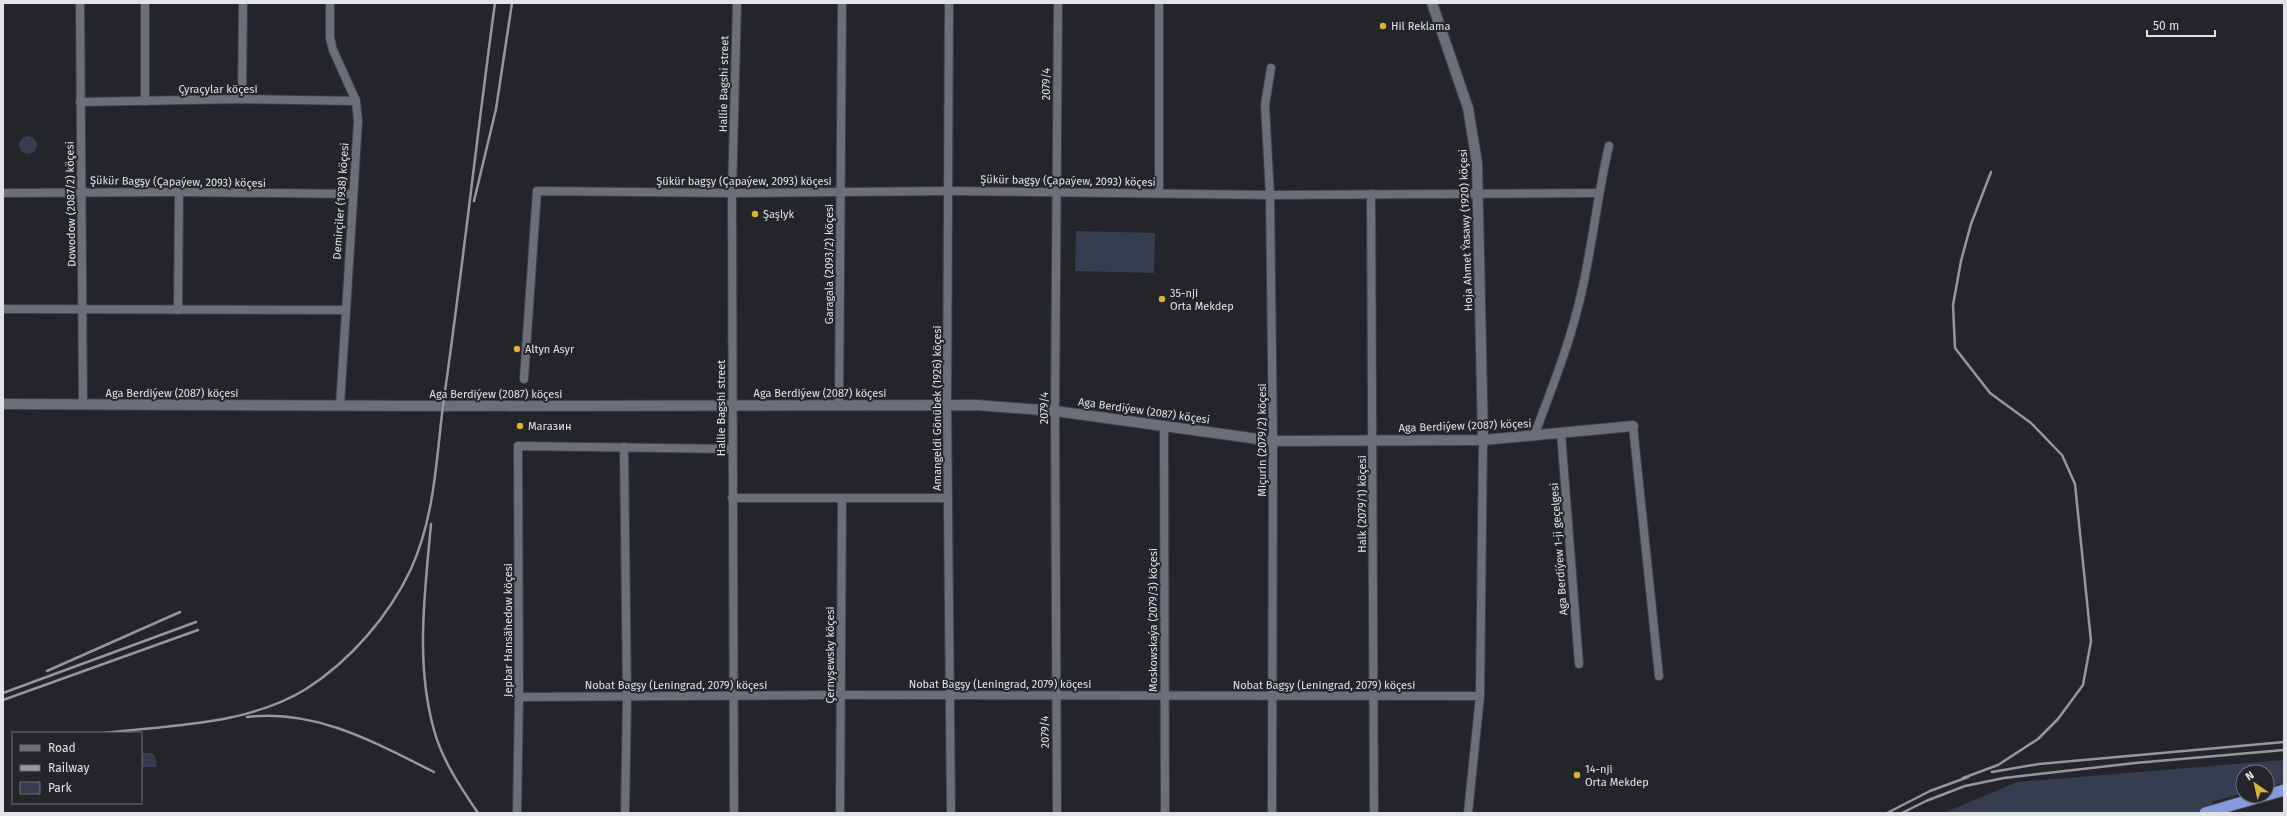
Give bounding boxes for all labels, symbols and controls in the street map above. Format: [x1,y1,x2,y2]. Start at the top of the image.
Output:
scale bar [2147,12,2215,38]
text: 50 m [2153,19,2179,33]
place label: Hil Reklama [1391,20,1450,33]
marker: Hil Reklama [1378,21,1388,31]
street label: Hallie Bagshi street [717,36,731,132]
street label: 2079/4 [1040,68,1053,100]
street label: Çyraçylar köçesi [178,83,258,96]
street label: Dowodow (2087/2) köçesi [63,141,79,267]
street label: Demirçiler (1938) köçesi [330,142,352,260]
street label: Hoja Ahmet Ýasawy (1920) köçesi [1456,149,1475,311]
street label: Şükür bagşy (Çapaýew, 2093) köçesi [980,173,1156,189]
street label: Şükür Bagşy (Çapaýew, 2093) köçesi [90,174,266,190]
street label: Şükür bagşy (Çapaýew, 2093) köçesi [656,175,832,188]
street label: Garagala (2093/2) köçesi [823,204,836,324]
place label: Şaşlyk [763,208,795,221]
marker: Şaşlyk [750,209,760,219]
place label: 35-nji Orta Mekdep [1170,287,1234,313]
marker: 35-nji Orta Mekdep [1157,294,1167,304]
street label: Amangeldi Gönübek (1926) köçesi [931,325,944,491]
place label: Altyn Asyr [525,343,575,356]
marker: Altyn Asyr [512,344,522,354]
street label: Hallie Bagshi street [715,360,728,456]
street label: Miçurin (2079/2) köçesi [1256,383,1269,497]
street label: Aga Berdiýew (2087) köçesi [106,387,238,400]
street label: Aga Berdiýew (2087) köçesi [754,387,886,400]
street label: Aga Berdiýew (2087) köçesi [430,388,562,401]
street label: 2079/4 [1038,392,1051,424]
street label: Aga Berdiýew (2087) köçesi [1077,395,1211,427]
street label: Aga Berdiýew (2087) köçesi [1398,417,1532,435]
place label: Магазин [528,420,571,433]
marker: Магазин [515,421,525,431]
street label: Halk (2079/1) köçesi [1356,455,1369,553]
street label: Aga Berdiýew 1-ji geçelgesi [1548,482,1570,616]
street label: Moskowskaýa (2079/3) köçesi [1147,548,1160,692]
street label: Jepbar Hansähedow köçesi [502,563,515,697]
street label: Çernyşewsky köçesi [824,606,837,704]
street label: Nobat Bagşy (Leningrad, 2079) köçesi [909,678,1091,691]
street label: Nobat Bagşy (Leningrad, 2079) köçesi [585,679,767,692]
street label: Nobat Bagşy (Leningrad, 2079) köçesi [1233,679,1415,692]
street label: 2079/4 [1038,716,1052,748]
legend [12,732,142,804]
text: Road [48,741,76,755]
text: Railway [48,761,89,775]
place label: 14-nji Orta Mekdep [1585,763,1649,789]
north arrow [2235,764,2275,804]
text: N [2243,769,2256,784]
marker: 14-nji Orta Mekdep [1572,770,1582,780]
text: Park [48,781,72,795]

